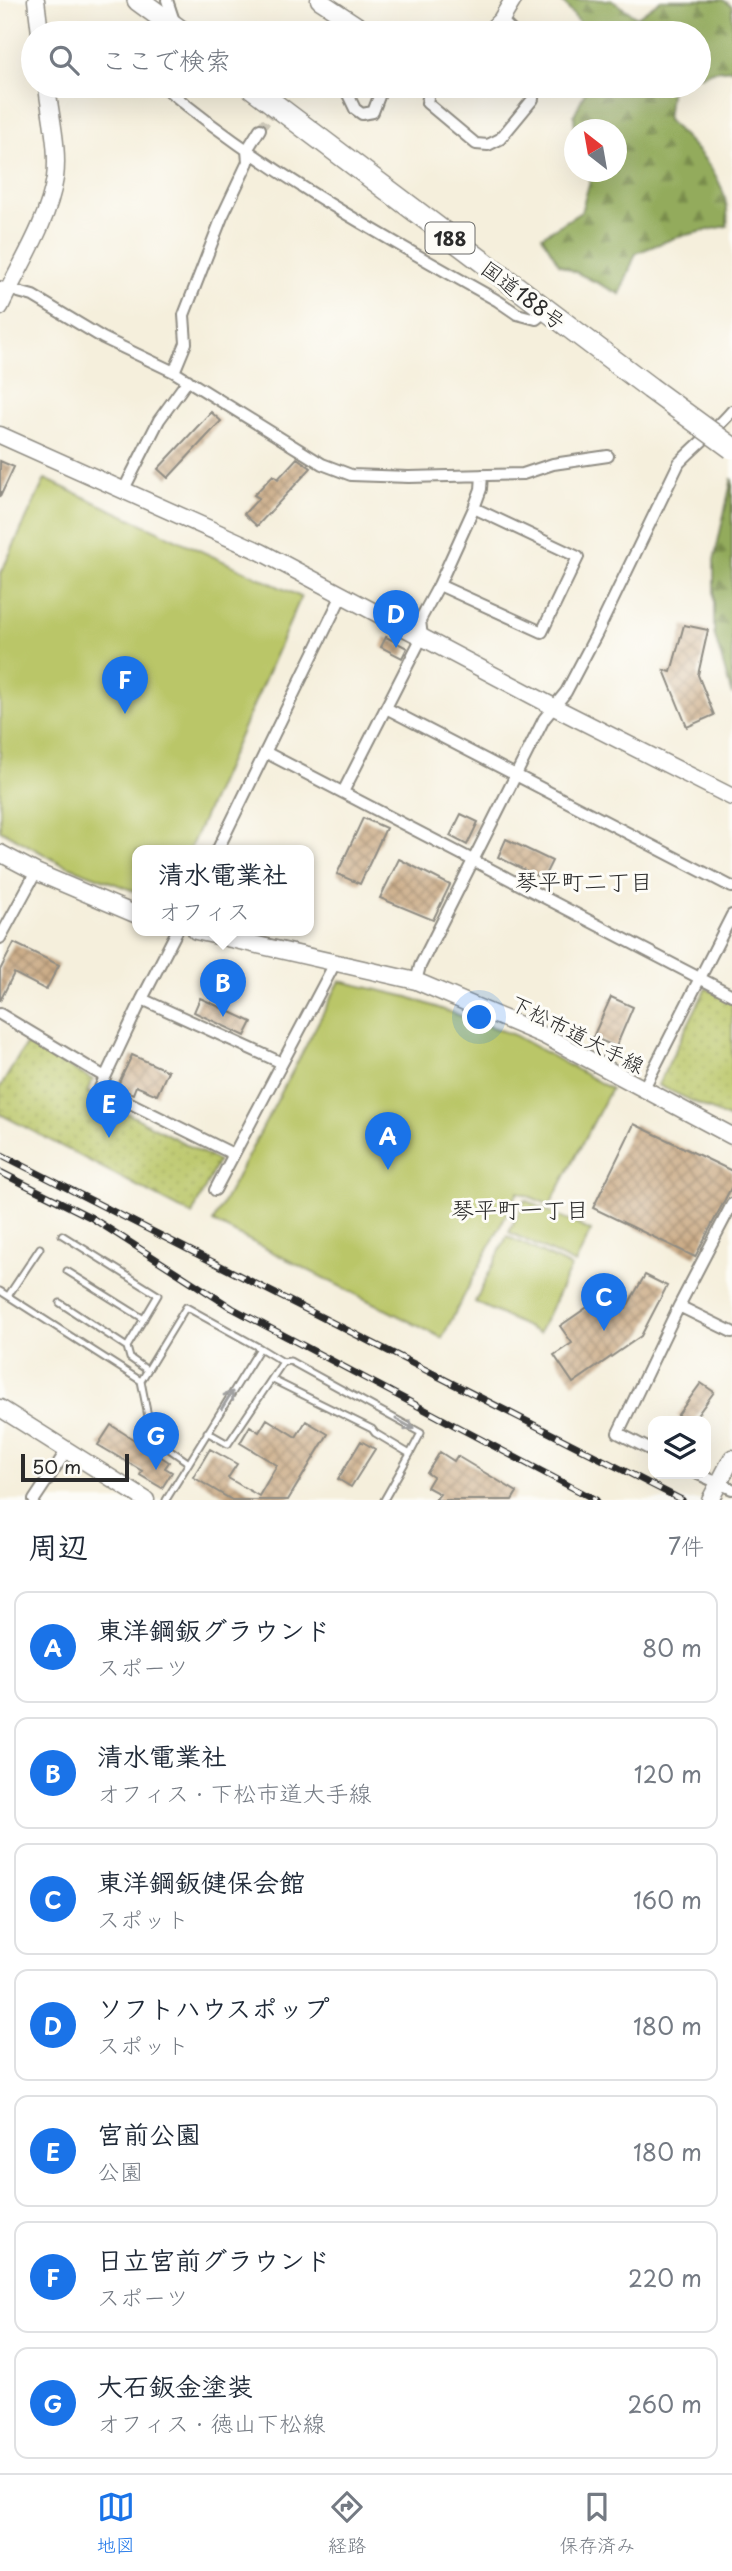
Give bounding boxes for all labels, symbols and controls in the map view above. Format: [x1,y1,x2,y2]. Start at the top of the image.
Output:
search box [21,21,711,98]
text: ここで検索 [101,40,231,79]
icon: search [45,41,83,79]
north arrow [564,119,627,182]
road number: 188 [426,222,475,254]
street label: 国道188号 [475,252,573,336]
pin: D [373,590,419,648]
pin: F [102,656,148,714]
popup [132,845,314,936]
text: 清水電業社 [158,854,288,893]
district label: 琴平町二丁目 [515,863,653,898]
text: オフィス [158,893,250,928]
pin: B [200,959,246,1017]
street label: 下松市道大手線 [505,985,651,1081]
your location [462,1000,496,1034]
pin: E [86,1080,132,1138]
pin: A [365,1112,411,1170]
district label: 琴平町一丁目 [451,1191,589,1226]
pin: C [581,1273,627,1331]
one-way arrow [221,1390,235,1410]
pin: G [133,1412,179,1470]
map controls [648,1416,711,1479]
button: layers [648,1416,711,1479]
one-way arrow [395,1418,415,1432]
scale bar [21,1451,130,1483]
text: 50 m [32,1452,81,1480]
text: 周辺 [28,1523,88,1568]
text: 7件 [668,1528,704,1563]
text: 東洋鋼鈑グラウンド [97,1610,331,1649]
text: A [44,1630,62,1665]
text: 80 m [642,1630,702,1665]
text: スポーツ [97,1649,189,1684]
text: 清水電業社 [97,1736,227,1775]
text: B [45,1756,61,1791]
text: 120 m [634,1756,702,1791]
text: オフィス · 下松市道大手線 [97,1775,372,1810]
text: 東洋鋼鈑健保会館 [97,1862,305,1901]
text: C [44,1882,62,1917]
text: 160 m [633,1882,702,1917]
text: スポット [97,1901,189,1936]
text: ソフトハウスポップ [97,1988,329,2027]
text: D [44,2008,62,2043]
text: 180 m [633,2008,702,2043]
text: スポット [97,2027,189,2062]
text: 宮前公園 [97,2114,201,2153]
text: E [46,2134,60,2169]
text: 180 m [633,2134,702,2169]
text: 公園 [97,2153,143,2188]
text: 日立宮前グラウンド [97,2240,331,2279]
text: F [46,2260,60,2295]
text: 220 m [628,2260,702,2295]
text: スポーツ [97,2279,189,2314]
text: 大石鈑金塗装 [97,2366,253,2405]
text: G [44,2386,62,2421]
text: 260 m [627,2386,702,2421]
text: オフィス · 徳山下松線 [97,2405,326,2440]
tab: 地図 [97,2488,135,2558]
tab: 経路 [328,2488,366,2558]
tab: 保存済み [559,2488,635,2558]

